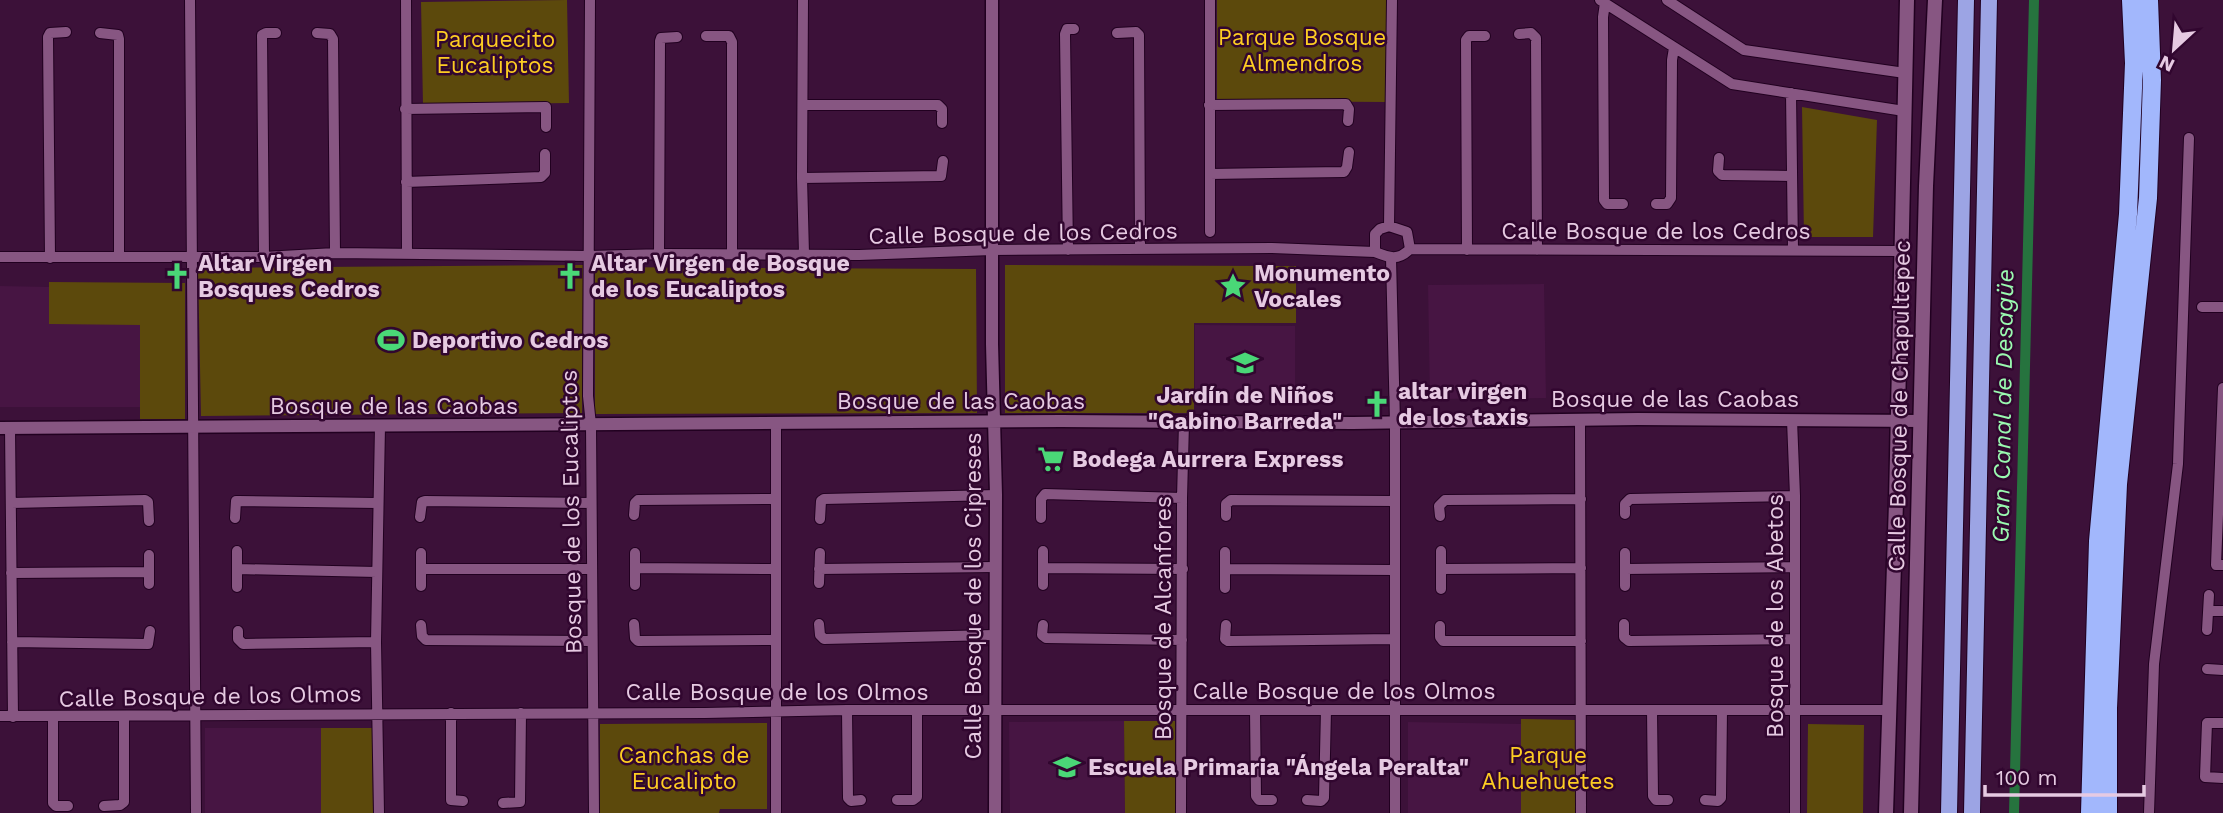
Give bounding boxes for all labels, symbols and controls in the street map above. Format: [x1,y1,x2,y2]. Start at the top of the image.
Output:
north arrow [2139,14,2209,84]
park label: Parque Bosque Almendros [1218,24,1386,77]
park label: Parquecito Eucaliptos [435,26,555,79]
text: N [2155,50,2178,77]
street label: Calle Bosque de los Cedros [868,217,1178,250]
street label: Calle Bosque de los Cedros [1501,218,1811,245]
street label: Calle Bosque de Chapultepec [1883,240,1916,572]
place label: Altar Virgen Bosques Cedros [198,250,380,303]
place label: Altar Virgen de Bosque de los Eucaliptos [591,250,850,303]
place label: Monumento Vocales [1254,260,1390,313]
church icon: Altar Virgen Bosques Cedros [162,261,192,291]
church icon: Altar Virgen de Bosque de los Eucaliptos [555,261,585,291]
water label: Gran Canal de Desagüe [1987,269,2019,543]
place icon: Monumento Vocales [1218,271,1248,301]
sports icon: Deportivo Cedros [376,325,406,355]
place label: Deportivo Cedros [412,327,609,354]
school or university icon: Jardín de Niños "Gabino Barreda" [1230,348,1260,378]
street label: Bosque de los Eucaliptos [556,370,587,654]
place label: altar virgen de los taxis [1398,378,1528,431]
place label: Jardín de Niños "Gabino Barreda" [1148,382,1342,435]
street label: Bosque de las Caobas [1551,386,1799,413]
street label: Bosque de las Caobas [837,388,1085,415]
church icon: altar virgen de los taxis [1362,389,1392,419]
street label: Bosque de las Caobas [270,393,518,420]
street label: Calle Bosque de los Cipreses [960,432,987,760]
supermarket icon: Bodega Aurrera Express [1036,444,1066,474]
place label: Bodega Aurrera Express [1072,446,1343,473]
street label: Bosque de los Abetos [1762,494,1789,738]
street label: Bosque de Alcanfores [1150,496,1177,740]
street label: Calle Bosque de los Olmos [1192,678,1496,705]
street label: Calle Bosque de los Olmos [625,679,929,706]
street label: Calle Bosque de los Olmos [58,680,362,713]
park label: Canchas de Eucalipto [619,742,749,795]
park label: Parque Ahuehuetes [1481,742,1615,795]
school or university icon: Escuela Primaria "Ángela Peralta" [1052,752,1082,782]
place label: Escuela Primaria "Ángela Peralta" [1088,754,1469,781]
scale bar [1985,754,2144,798]
text: 100 m [1996,765,2058,790]

